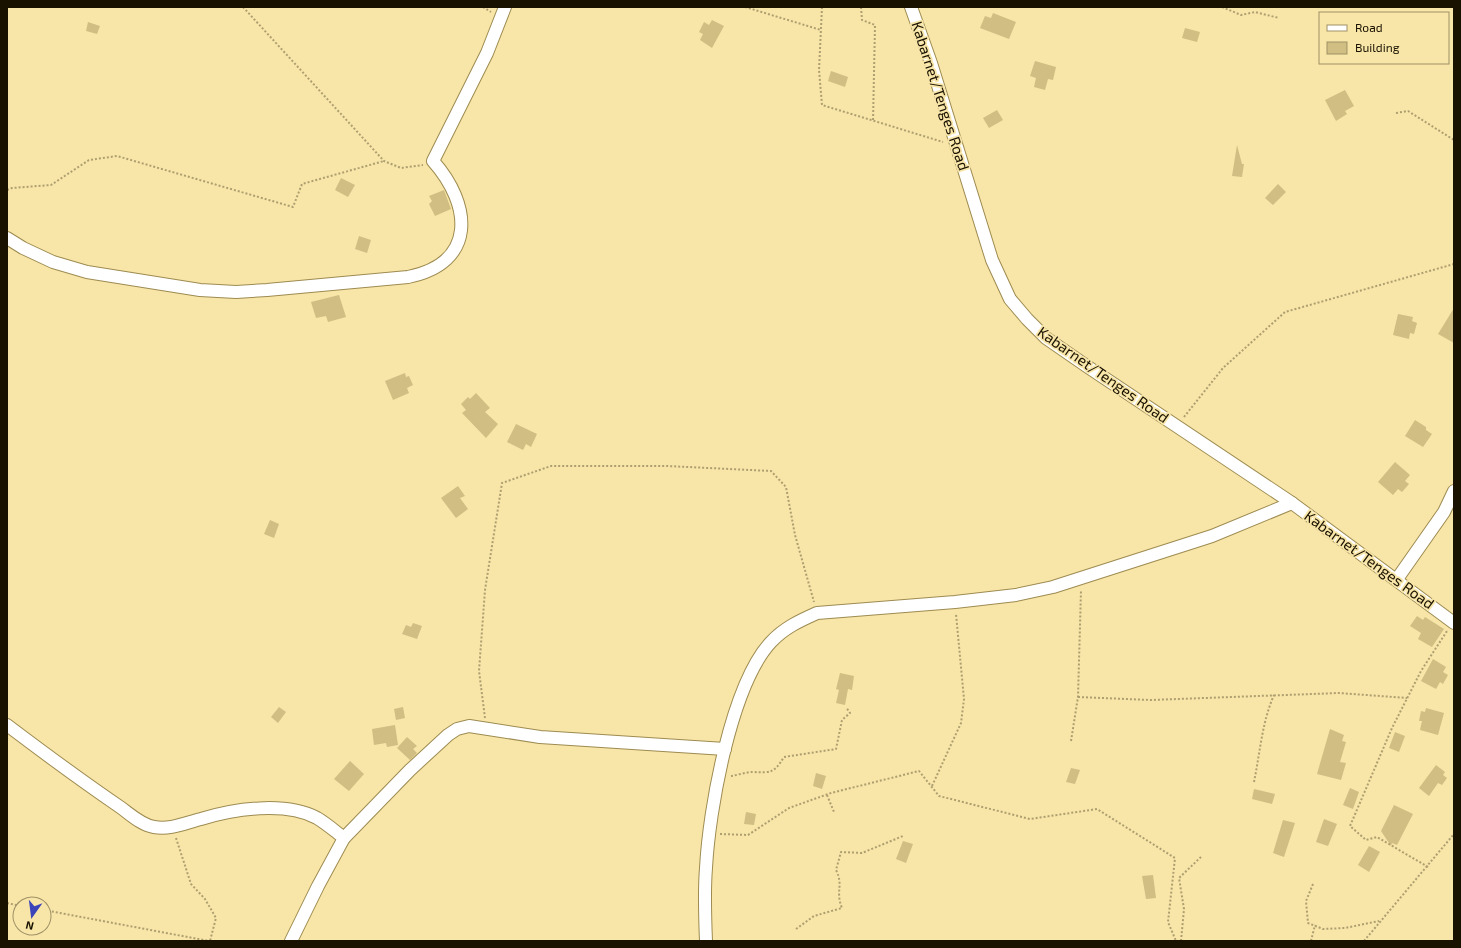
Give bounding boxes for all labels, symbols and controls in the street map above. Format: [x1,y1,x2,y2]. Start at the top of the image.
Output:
legend [1319,12,1449,64]
street label: Kabarnet/Tenges Road [908,19,974,173]
text: Road [1355,20,1383,34]
text: Building [1355,40,1400,54]
street label: Kabarnet/Tenges Road [1035,322,1173,426]
street label: Kabarnet/Tenges Road [1301,506,1438,612]
north arrow [12,896,52,936]
text: N [24,919,35,933]

